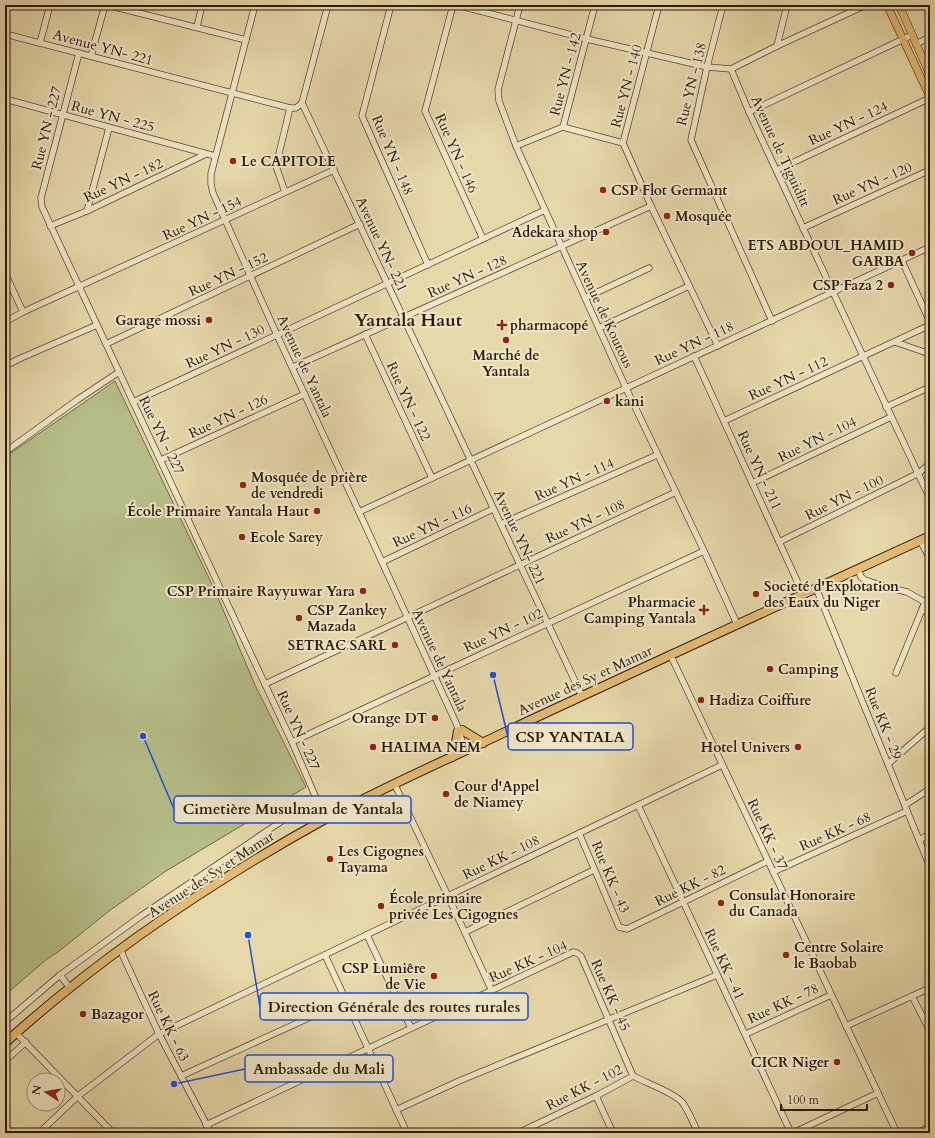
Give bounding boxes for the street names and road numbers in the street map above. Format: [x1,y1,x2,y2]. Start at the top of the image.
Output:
street label: Avenue YN- 221 [51,25,155,70]
street label: Rue YN - 142 [545,31,586,118]
street label: Rue YN - 138 [672,41,711,128]
street label: Rue YN - 140 [606,43,647,130]
street label: Rue YN - 227 [27,85,66,172]
street label: Avenue de Tiguiditt [746,93,815,210]
street label: Rue YN - 225 [69,96,156,137]
street label: Rue YN - 124 [806,97,891,150]
street label: Rue YN - 146 [431,110,483,196]
street label: Rue YN - 148 [367,112,418,198]
street label: Rue YN - 182 [81,154,166,207]
street label: Rue YN - 120 [829,157,915,209]
street label: Rue YN - 154 [160,192,245,245]
street label: Avenue YN- 221 [351,193,412,295]
street label: Rue YN - 152 [186,248,271,301]
street label: Rue YN - 128 [424,250,510,302]
street label: Avenue de Koutous [571,257,638,371]
street label: Avenue de Yantala [272,312,337,421]
street label: Rue YN - 118 [652,317,737,370]
street label: Rue YN - 130 [183,320,268,373]
street label: Rue YN - 112 [746,352,831,405]
street label: Rue YN - 122 [382,359,435,444]
street label: Rue YN - 126 [186,390,271,443]
street label: Rue YN - 227 [134,393,189,478]
street label: Rue YN - 104 [775,412,860,467]
street label: Rue YN - 211 [733,428,786,513]
street label: Rue YN - 114 [531,453,617,505]
street label: Rue YN - 100 [802,470,887,525]
street label: Avenue YN- 221 [489,486,550,588]
street label: Rue YN - 108 [543,495,628,548]
street label: Rue YN - 116 [390,499,475,552]
street label: Rue YN - 102 [461,604,546,657]
street label: Avenue de Yantala [407,606,472,715]
street label: Avenue des Sy et Mamar [515,641,656,720]
street label: Rue KK - 29 [860,684,907,762]
street label: Rue YN - 227 [273,687,325,773]
street label: Rue KK - 37 [743,796,792,873]
street label: Rue KK - 68 [796,807,874,856]
street label: Avenue des Sy et Mamar [145,826,279,922]
street label: Rue KK - 108 [459,831,543,884]
street label: Rue KK - 43 [587,838,634,916]
street label: Rue KK - 82 [652,860,729,911]
street label: Rue KK - 41 [700,926,749,1003]
street label: Rue KK - 104 [486,936,570,987]
street label: Rue KK - 45 [586,956,635,1034]
street label: Rue KK - 78 [745,979,822,1028]
street label: Rue KK - 63 [143,988,194,1065]
street label: Rue KK - 102 [543,1060,626,1115]

